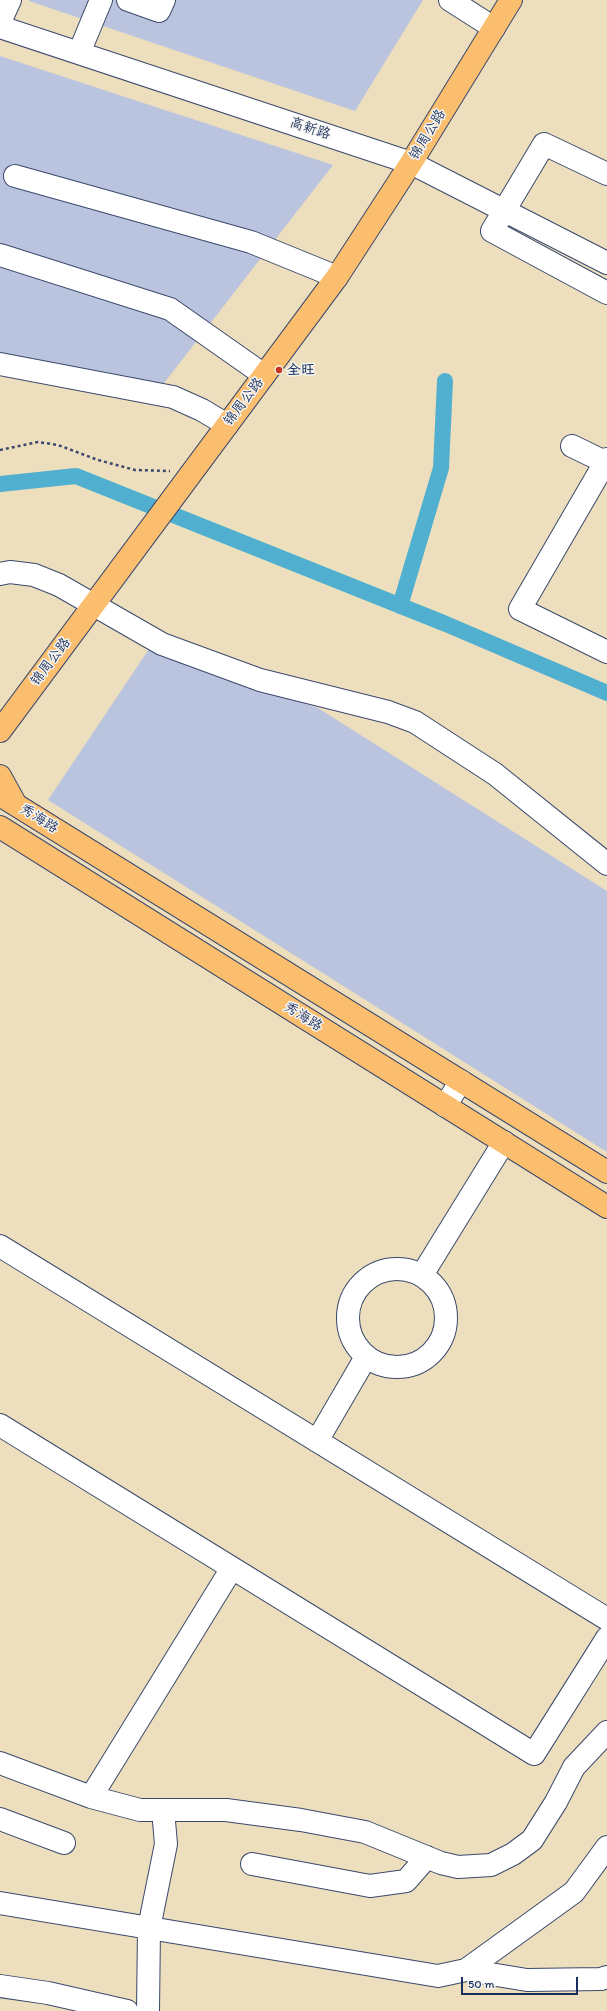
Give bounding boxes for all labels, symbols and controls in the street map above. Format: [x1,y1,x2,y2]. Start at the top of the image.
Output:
street label: 锦周公路 [406,107,450,163]
street label: 高新路 [287,115,333,143]
place label: 全旺 [287,362,315,378]
marker: 全旺 [274,365,284,375]
street label: 锦周公路 [220,375,268,429]
street label: 锦周公路 [27,635,75,689]
street label: 秀海路 [17,801,61,837]
street label: 秀海路 [281,999,325,1035]
scale bar [463,1969,580,1995]
text: 50 m [468,1977,494,1991]

